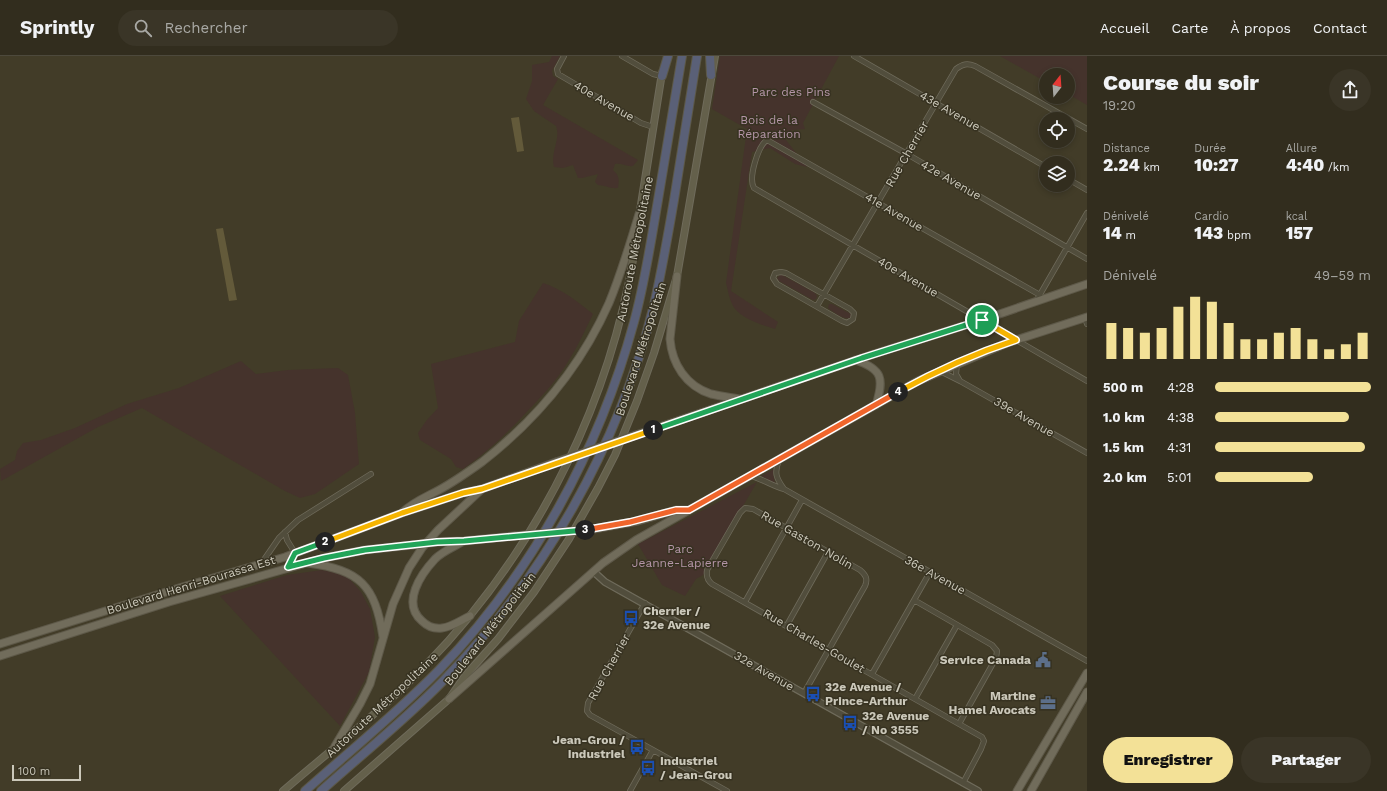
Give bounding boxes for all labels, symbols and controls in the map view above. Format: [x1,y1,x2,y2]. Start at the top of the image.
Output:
search box [118,10,398,46]
text: Sprintly [20,16,94,39]
icon: search [132,17,154,39]
text: Rechercher [164,19,248,37]
text: Accueil [1100,20,1149,36]
text: Carte [1171,20,1208,36]
text: À propos [1230,20,1291,36]
text: Contact [1313,20,1367,36]
north arrow [1039,68,1075,104]
map controls [1039,68,1075,192]
button: share [1329,69,1371,111]
text: Course du soir [1103,70,1259,95]
street label: 40e Avenue [571,78,637,124]
park label: Parc des Pins [752,85,830,99]
street label: 43e Avenue [917,88,983,134]
text: 19:20 [1103,98,1136,113]
button: locate [1039,112,1075,148]
park label: Bois de la Réparation [737,113,801,141]
street label: Rue Cherrier [883,119,932,189]
text: Distance [1103,142,1150,155]
text: Durée [1194,142,1226,155]
text: Allure [1286,142,1317,155]
text: 2.24 [1103,155,1140,175]
text: 10:27 [1194,155,1239,175]
text: 4:40 [1286,155,1324,175]
button: layers [1039,156,1075,192]
street label: 42e Avenue [918,157,984,203]
text: km [1140,161,1160,174]
text: /km [1324,161,1350,174]
street label: Autoroute Métropolitaine [614,175,656,323]
street label: 41e Avenue [862,190,926,234]
text: Dénivelé [1103,210,1149,223]
text: Cardio [1194,210,1229,223]
text: kcal [1286,210,1307,223]
text: 14 [1103,223,1122,243]
text: 143 [1194,223,1223,243]
text: 157 [1286,223,1313,243]
text: m [1122,229,1136,242]
text: bpm [1223,229,1251,242]
street label: 40e Avenue [875,254,941,300]
text: Dénivelé [1103,268,1157,283]
text: 49–59 m [1314,268,1371,283]
street label: Boulevard Métropolitain [613,280,669,418]
pin [965,303,999,337]
icon: arrive [971,309,993,331]
text: 500 m [1103,380,1143,395]
text: 4:28 [1167,380,1194,395]
pin: 4 [888,382,908,402]
text: 4 [894,385,902,398]
street label: 39e Avenue [991,394,1057,440]
text: 1.0 km [1103,410,1145,425]
text: 4:38 [1167,410,1194,425]
pin: 1 [643,420,663,440]
text: 1 [651,423,655,436]
text: 1.5 km [1103,440,1144,455]
text: 4:31 [1167,440,1191,455]
text: 2.0 km [1103,470,1147,485]
text: 5:01 [1167,470,1192,485]
street label: Rue Gaston-Nolin [758,508,856,572]
pin: 3 [575,520,595,540]
text: 3 [582,523,588,536]
pin: 2 [315,532,335,552]
text: 2 [322,535,328,548]
park label: Parc Jeanne-Lapierre [632,542,728,570]
street label: Boulevard Henri-Bourassa Est [105,553,277,617]
street label: 36e Avenue [902,553,968,597]
street label: Boulevard Métropolitain [441,570,539,688]
place label: Cherrier / 32e Avenue [643,604,710,632]
street label: Rue Charles-Goulet [761,606,867,676]
bus stop icon: Cherrier / 32e Avenue [622,609,640,627]
street label: Rue Cherrier [585,631,633,703]
street label: 32e Avenue [731,648,797,694]
street label: Autoroute Métropolitaine [323,650,441,760]
public building icon: Service Canada [1034,651,1052,669]
place label: Service Canada [940,653,1031,667]
place label: 32e Avenue / Prince-Arthur [825,680,908,708]
bus stop icon: 32e Avenue / Prince-Arthur [804,685,822,703]
place label: Martine Hamel Avocats [949,689,1037,717]
office icon: Martine Hamel Avocats [1039,694,1057,712]
place label: 32e Avenue / No 3555 [862,709,929,737]
bus stop icon: 32e Avenue / No 3555 [841,714,859,732]
place label: Jean-Grou / Industriel [553,733,625,761]
button: Enregistrer [1103,737,1233,783]
button: Partager [1241,737,1371,783]
bus stop icon: Jean-Grou / Industriel [628,738,646,756]
place label: Industriel / Jean-Grou [660,754,732,782]
bus stop icon: Industriel / Jean-Grou [639,759,657,777]
scale bar [12,763,81,782]
text: 100 m [18,765,50,778]

